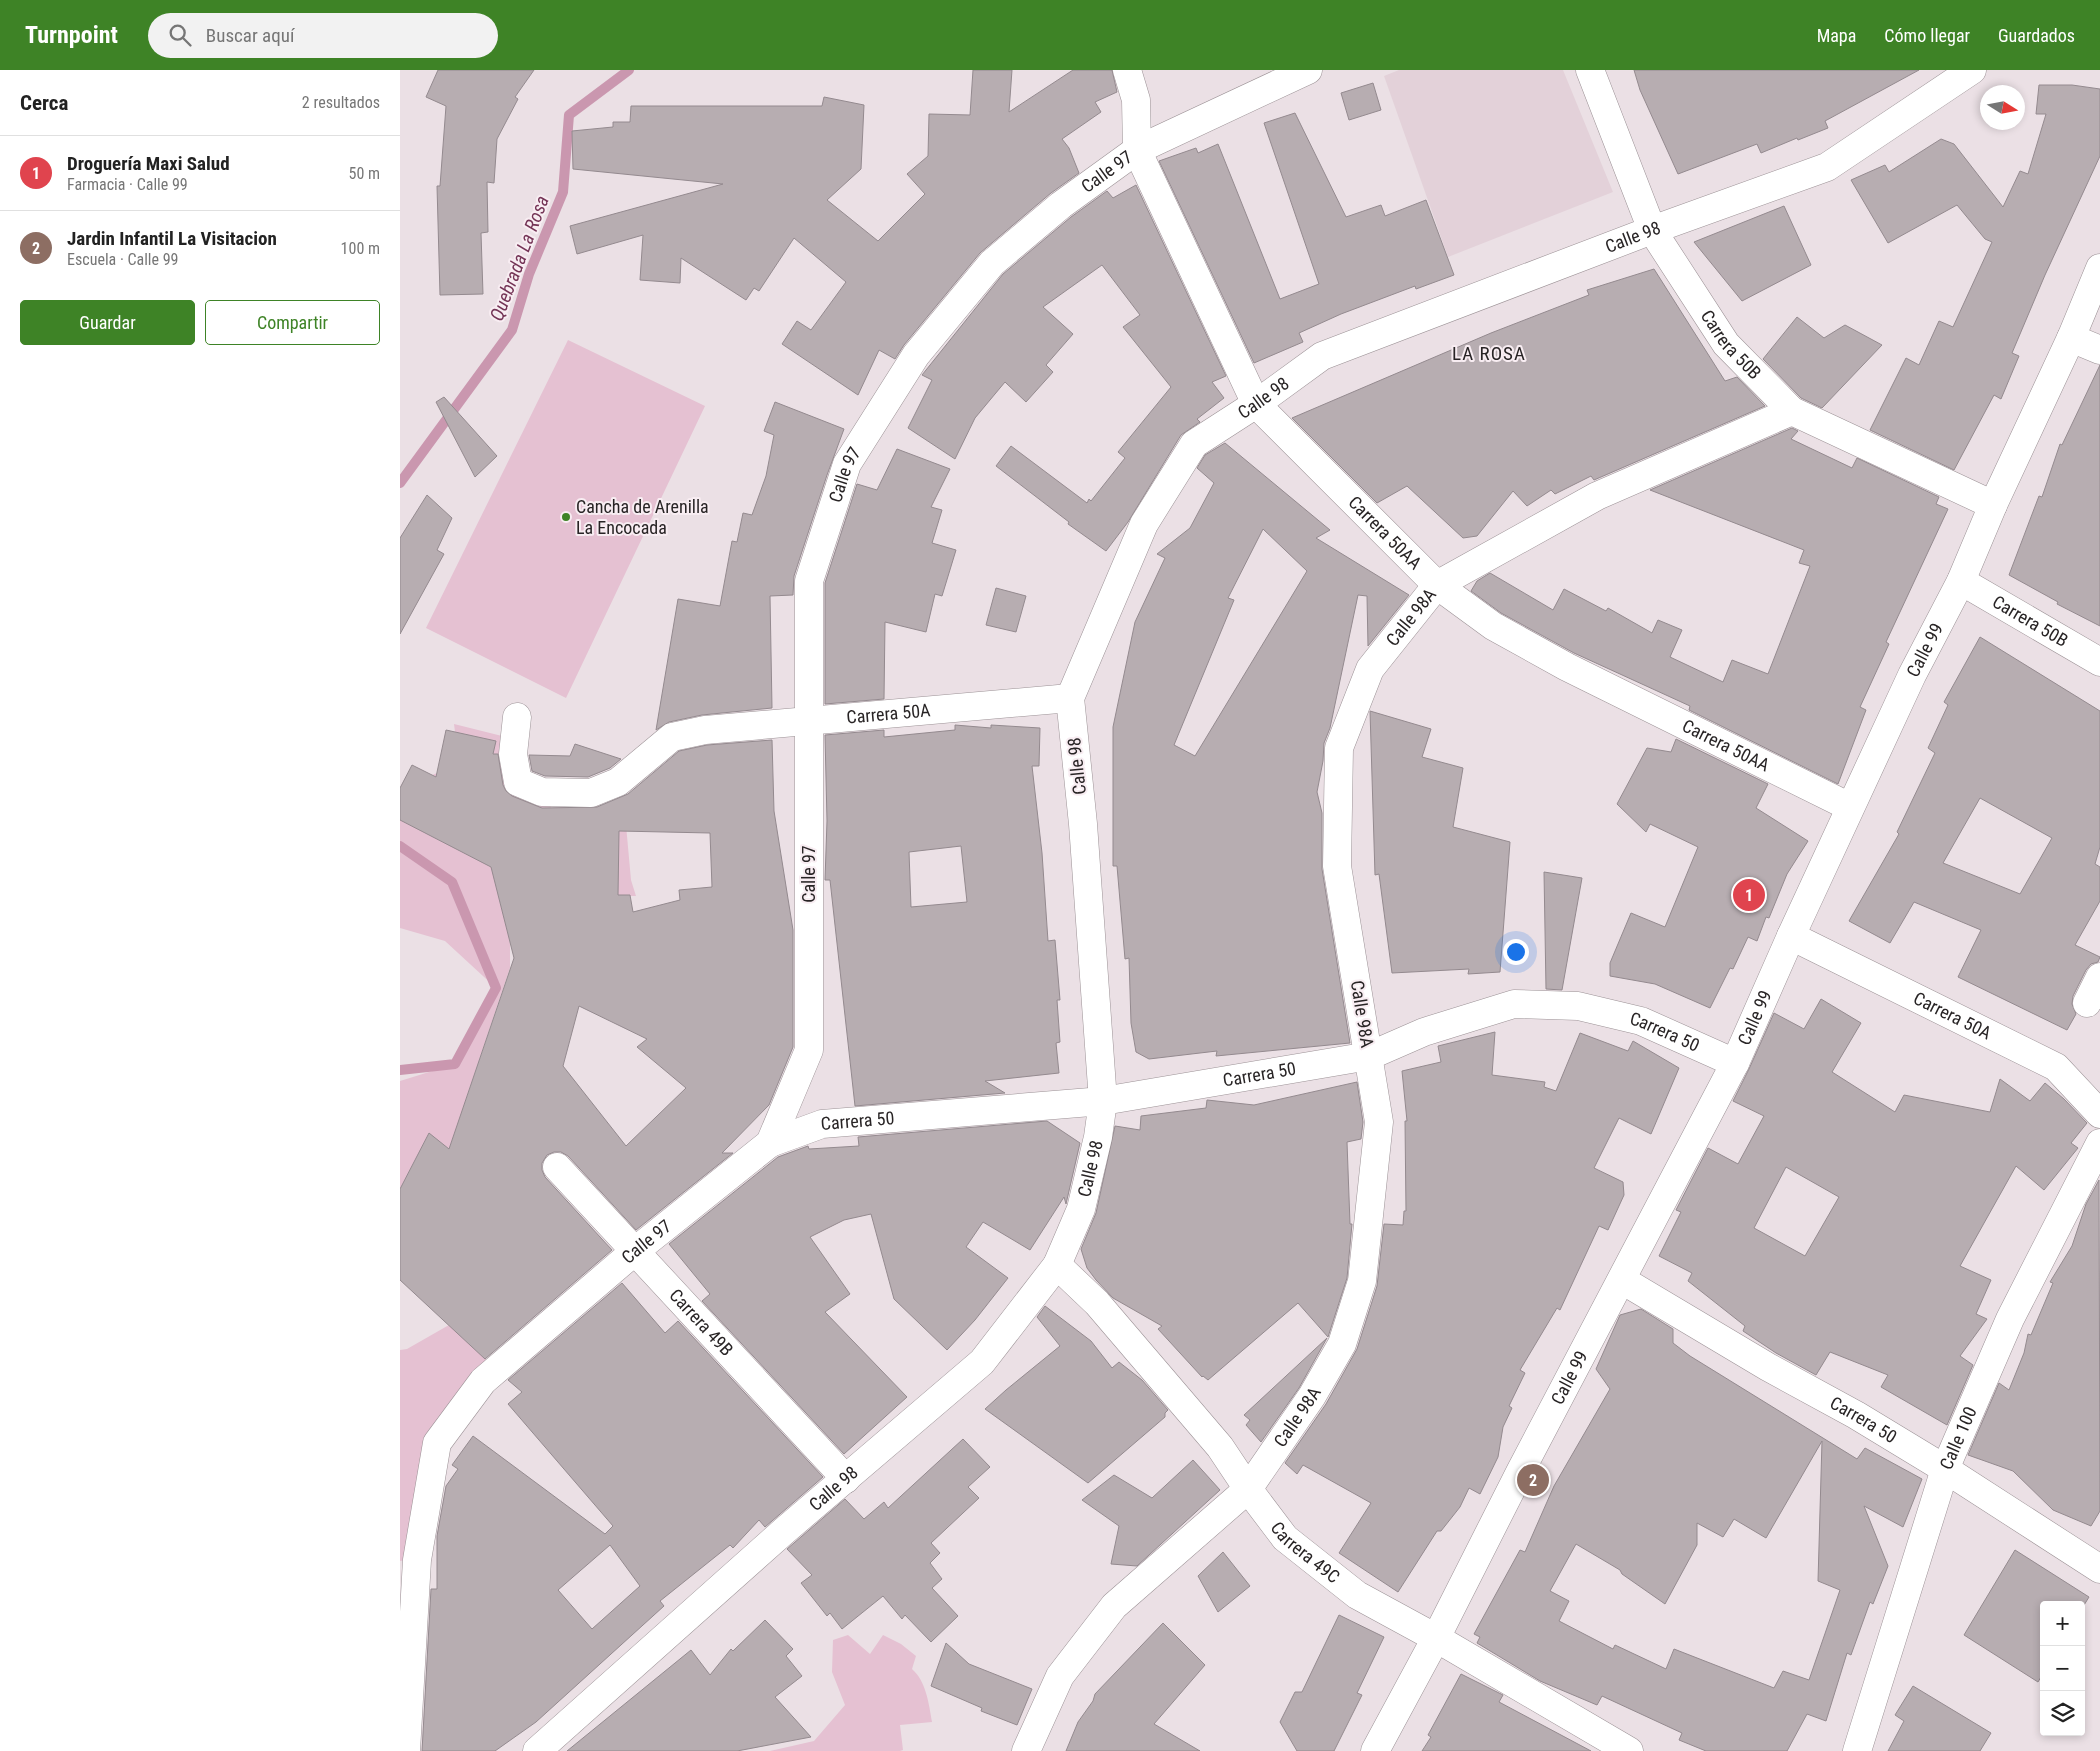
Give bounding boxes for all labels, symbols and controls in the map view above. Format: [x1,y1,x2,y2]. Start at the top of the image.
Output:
search box [148,13,498,58]
text: Turnpoint [25,21,118,49]
icon: search [166,21,194,49]
text: Buscar aquí [206,24,294,47]
text: Mapa [1817,25,1856,46]
text: Cómo llegar [1884,25,1970,46]
text: Guardados [1998,25,2075,46]
north arrow [1980,85,2025,130]
text: Cerca [20,91,68,115]
text: 2 resultados [302,93,380,112]
street label: Calle 97 [1077,146,1136,197]
text: Droguería Maxi Salud [67,152,230,175]
text: 1 [32,164,40,183]
text: 50 m [348,164,380,183]
text: Farmacia · Calle 99 [67,175,188,194]
water label: Quebrada La Rosa [485,192,554,324]
street label: Calle 98 [1602,217,1663,257]
text: Jardin Infantil La Visitacion [67,227,277,250]
text: 2 [32,239,40,258]
text: 100 m [341,239,380,258]
text: Escuela · Calle 99 [67,250,179,269]
button: Guardar [20,300,195,345]
button: Compartir [205,300,380,345]
street label: Carrera 50B [1697,306,1766,383]
district label: LA ROSA [1452,342,1526,365]
street label: Calle 98 [1234,373,1293,423]
street label: Calle 97 [824,443,865,505]
street label: Carrera 50AA [1344,492,1426,574]
place label: Cancha de Arenilla La Encocada [576,496,709,538]
marker: Cancha de Arenilla La Encocada [560,511,572,523]
street label: Calle 98A [1381,583,1441,650]
street label: Carrera 50B [1989,591,2072,651]
street label: Calle 99 [1902,620,1947,680]
street label: Carrera 50A [846,699,932,728]
street label: Carrera 50AA [1679,715,1774,776]
street label: Calle 98 [1063,736,1090,796]
street label: Calle 97 [798,845,819,903]
pin: 1 [1733,876,1765,914]
your location [1503,939,1529,965]
street label: Calle 98A [1347,979,1378,1050]
street label: Calle 99 [1733,987,1776,1048]
street label: Carrera 50A [1910,987,1996,1044]
street label: Carrera 50 [1628,1008,1703,1056]
street label: Carrera 50 [1221,1058,1298,1091]
street label: Carrera 50 [820,1107,895,1134]
street label: Calle 98 [1073,1138,1107,1199]
street label: Calle 97 [617,1215,675,1268]
street label: Carrera 49B [665,1284,738,1360]
street label: Calle 99 [1546,1347,1592,1408]
street label: Calle 98A [1269,1383,1325,1451]
street label: Carrera 50 [1827,1392,1901,1447]
street label: Calle 100 [1935,1403,1981,1473]
pin: 2 [1517,1461,1549,1499]
street label: Calle 98 [805,1462,862,1515]
street label: Carrera 49C [1267,1517,1344,1587]
map controls [2040,1601,2085,1736]
button: + [2040,1601,2085,1646]
button: − [2040,1646,2085,1691]
button: layers [2040,1691,2085,1736]

